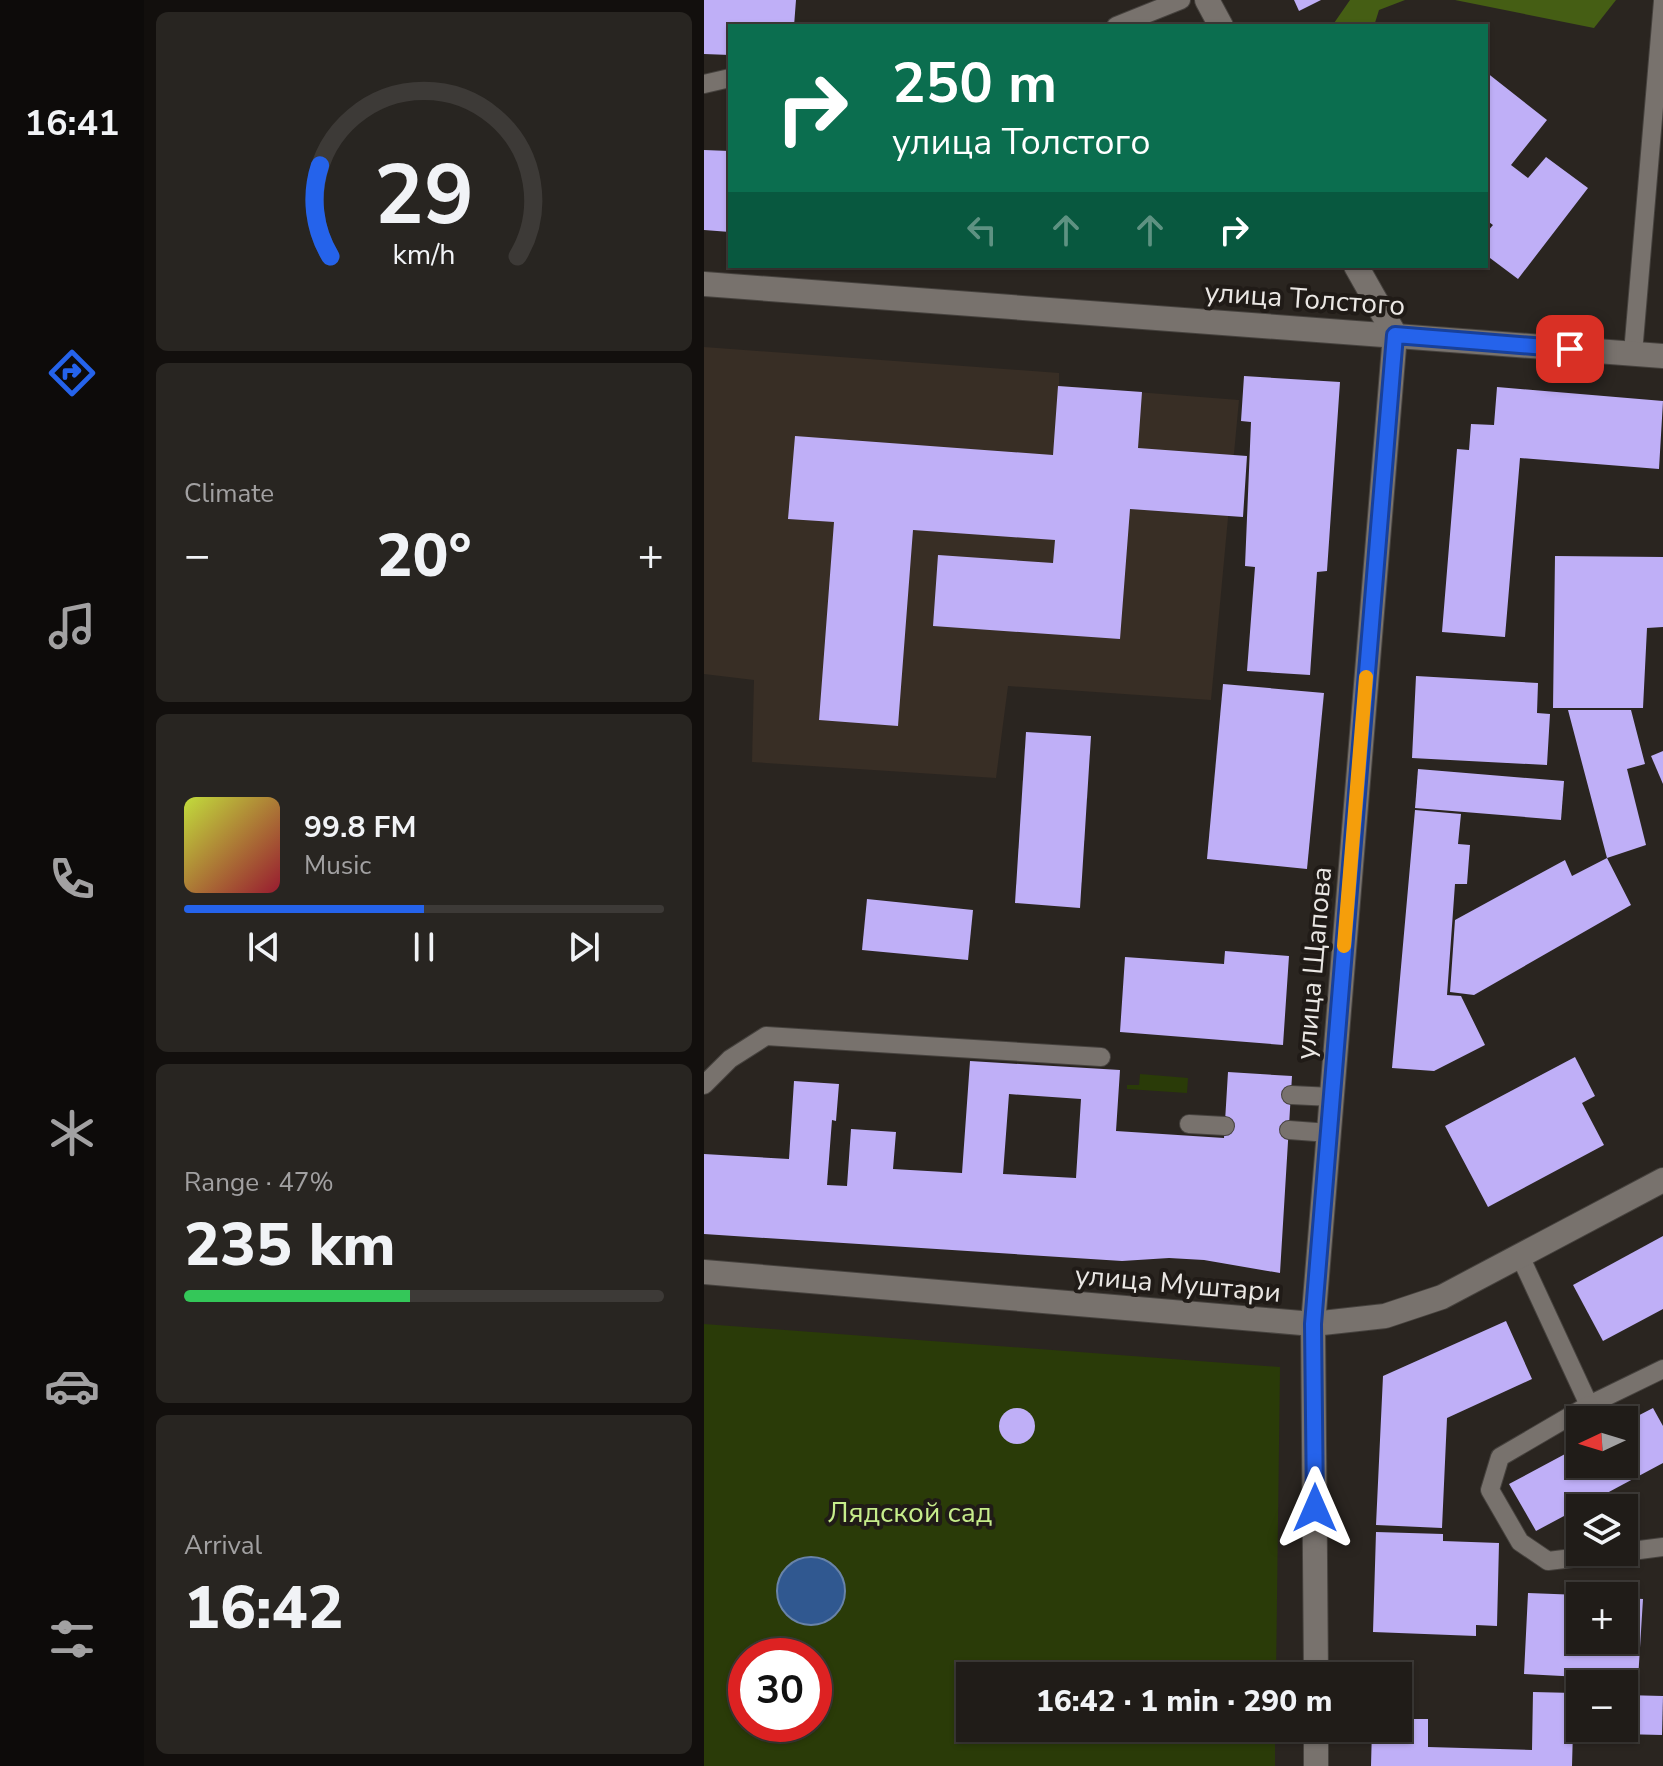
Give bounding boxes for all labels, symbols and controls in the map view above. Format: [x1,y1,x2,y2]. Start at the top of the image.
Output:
text: 250 m [892,45,1057,122]
icon: right [760,56,864,160]
text: 16:41 [24,99,120,148]
text: улица Толстого [892,118,1151,167]
text: 29 [374,139,474,252]
icon: left [960,208,1004,252]
icon: ahead [1044,208,1088,252]
icon: ahead [1128,208,1172,252]
icon: right [1212,208,1256,252]
text: km/h [393,236,455,275]
street label: улица Толстого [1203,273,1407,325]
pin [1536,315,1604,383]
icon: arrive [1548,327,1592,371]
icon: directions [44,345,100,401]
text: Climate [184,476,274,511]
text: 20° [376,515,472,597]
text: − [184,526,210,586]
text: + [638,526,664,586]
icon: music [44,598,100,654]
text: 99.8 FM [304,807,416,848]
text: Music [304,848,371,883]
icon: phone [44,851,100,907]
street label: улица Щапова [1287,865,1341,1061]
icon: previous [242,925,286,969]
icon: pause [402,925,446,969]
icon: next [562,925,606,969]
icon: climate [44,1105,100,1161]
text: Range · 47% [184,1165,334,1200]
text: 235 km [184,1204,396,1286]
street label: улица Муштари [1073,1256,1283,1312]
icon: car [44,1358,100,1414]
north arrow [1566,1406,1638,1478]
map controls [1566,1406,1638,1742]
position arrow [1273,1466,1357,1550]
park label: Лядской сад [828,1494,992,1532]
button: layers [1566,1494,1638,1566]
text: Arrival [184,1528,262,1563]
text: 16:42 [184,1567,344,1649]
button: + [1566,1582,1638,1654]
icon: filters [44,1611,100,1667]
speed limit sign: 30 [728,1638,832,1742]
button: − [1566,1670,1638,1742]
text: 16:42 · 1 min · 290 m [1036,1681,1332,1722]

